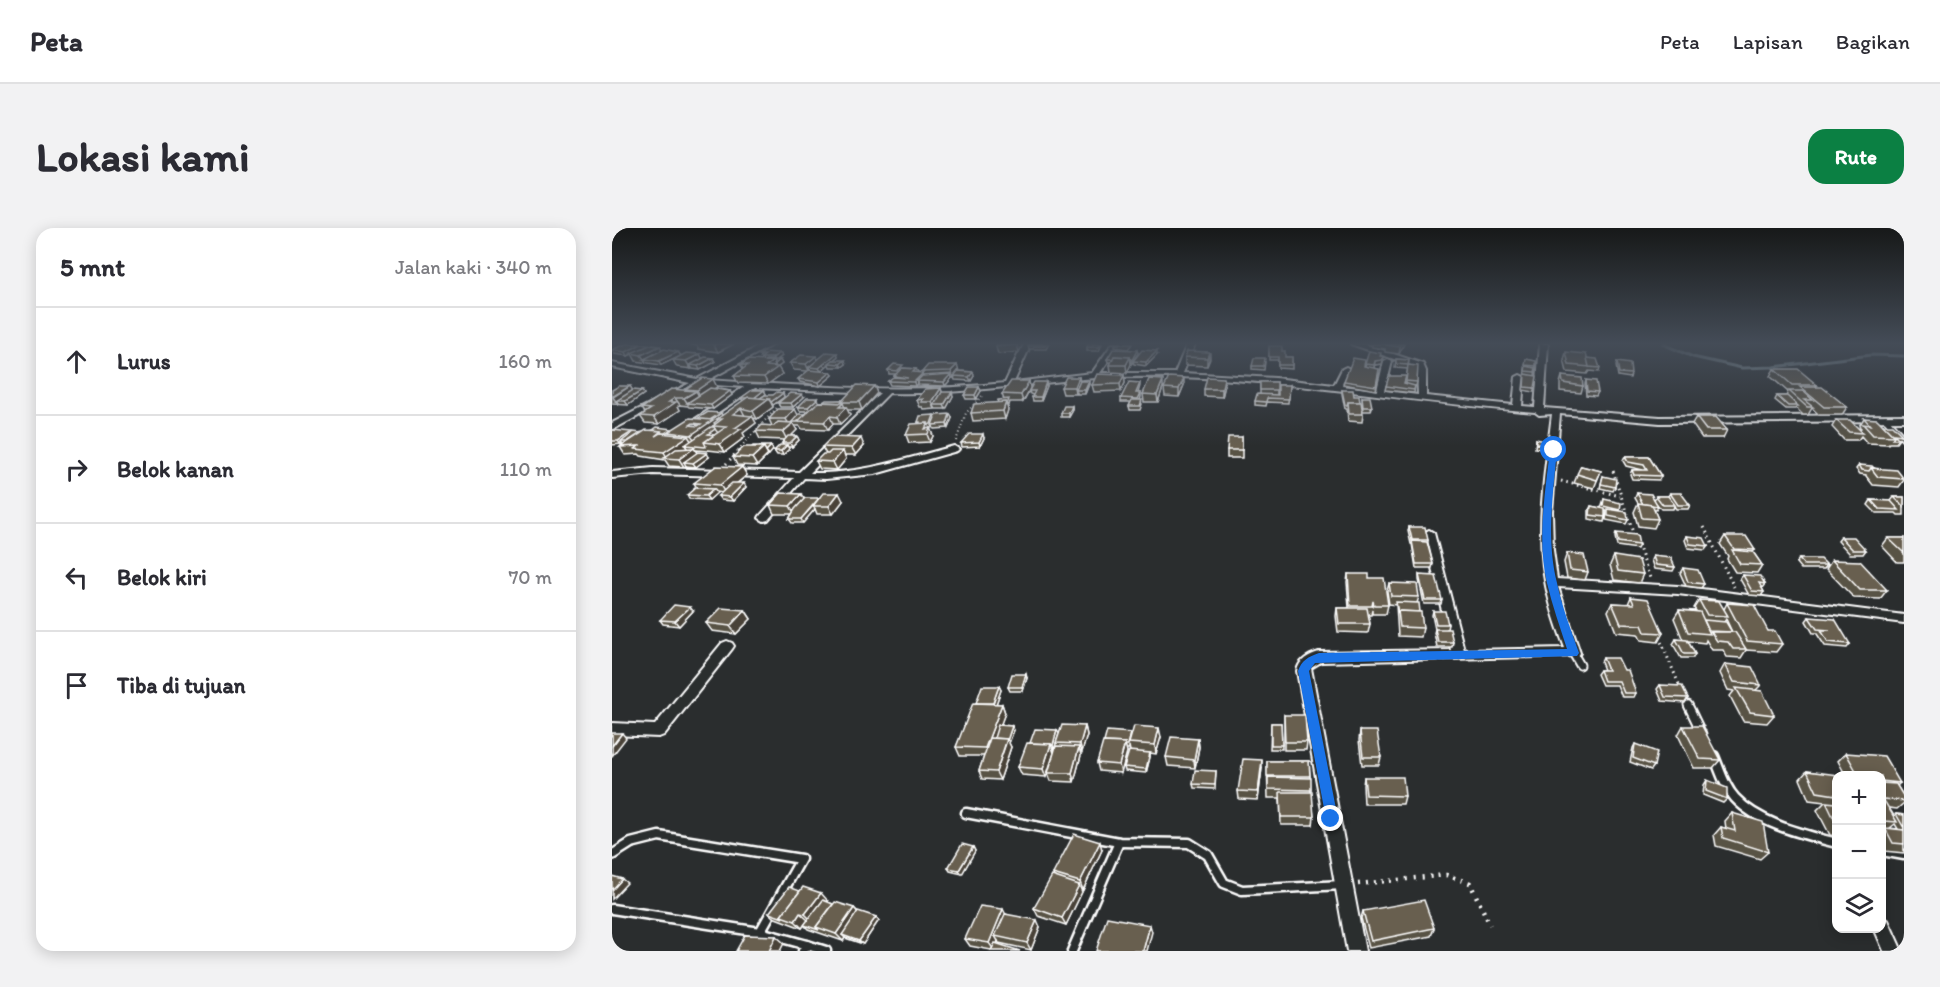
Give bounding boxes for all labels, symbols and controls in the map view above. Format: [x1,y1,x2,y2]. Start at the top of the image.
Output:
text: Peta [30,24,83,58]
text: Peta [1660,29,1700,54]
text: Lapisan [1733,29,1803,54]
text: Bagikan [1836,29,1910,54]
button: Rute [1808,129,1904,184]
text: Lokasi kami [36,131,250,182]
text: 5 mnt [60,251,125,283]
text: Jalan kaki · 340 m [395,255,552,279]
icon: ahead [60,345,93,378]
text: Lurus [117,348,171,375]
text: 160 m [499,349,552,373]
route start [1540,436,1566,462]
icon: right [60,453,93,486]
text: Belok kanan [117,456,234,483]
text: 110 m [500,457,552,481]
icon: left [60,561,93,594]
text: Belok kiri [117,564,207,591]
text: 70 m [508,565,552,589]
icon: arrive [60,669,93,702]
text: Tiba di tujuan [117,672,246,699]
map controls [1832,771,1886,933]
button: + [1832,771,1886,825]
route end [1317,805,1343,831]
button: − [1832,825,1886,879]
button: layers [1832,879,1886,933]

